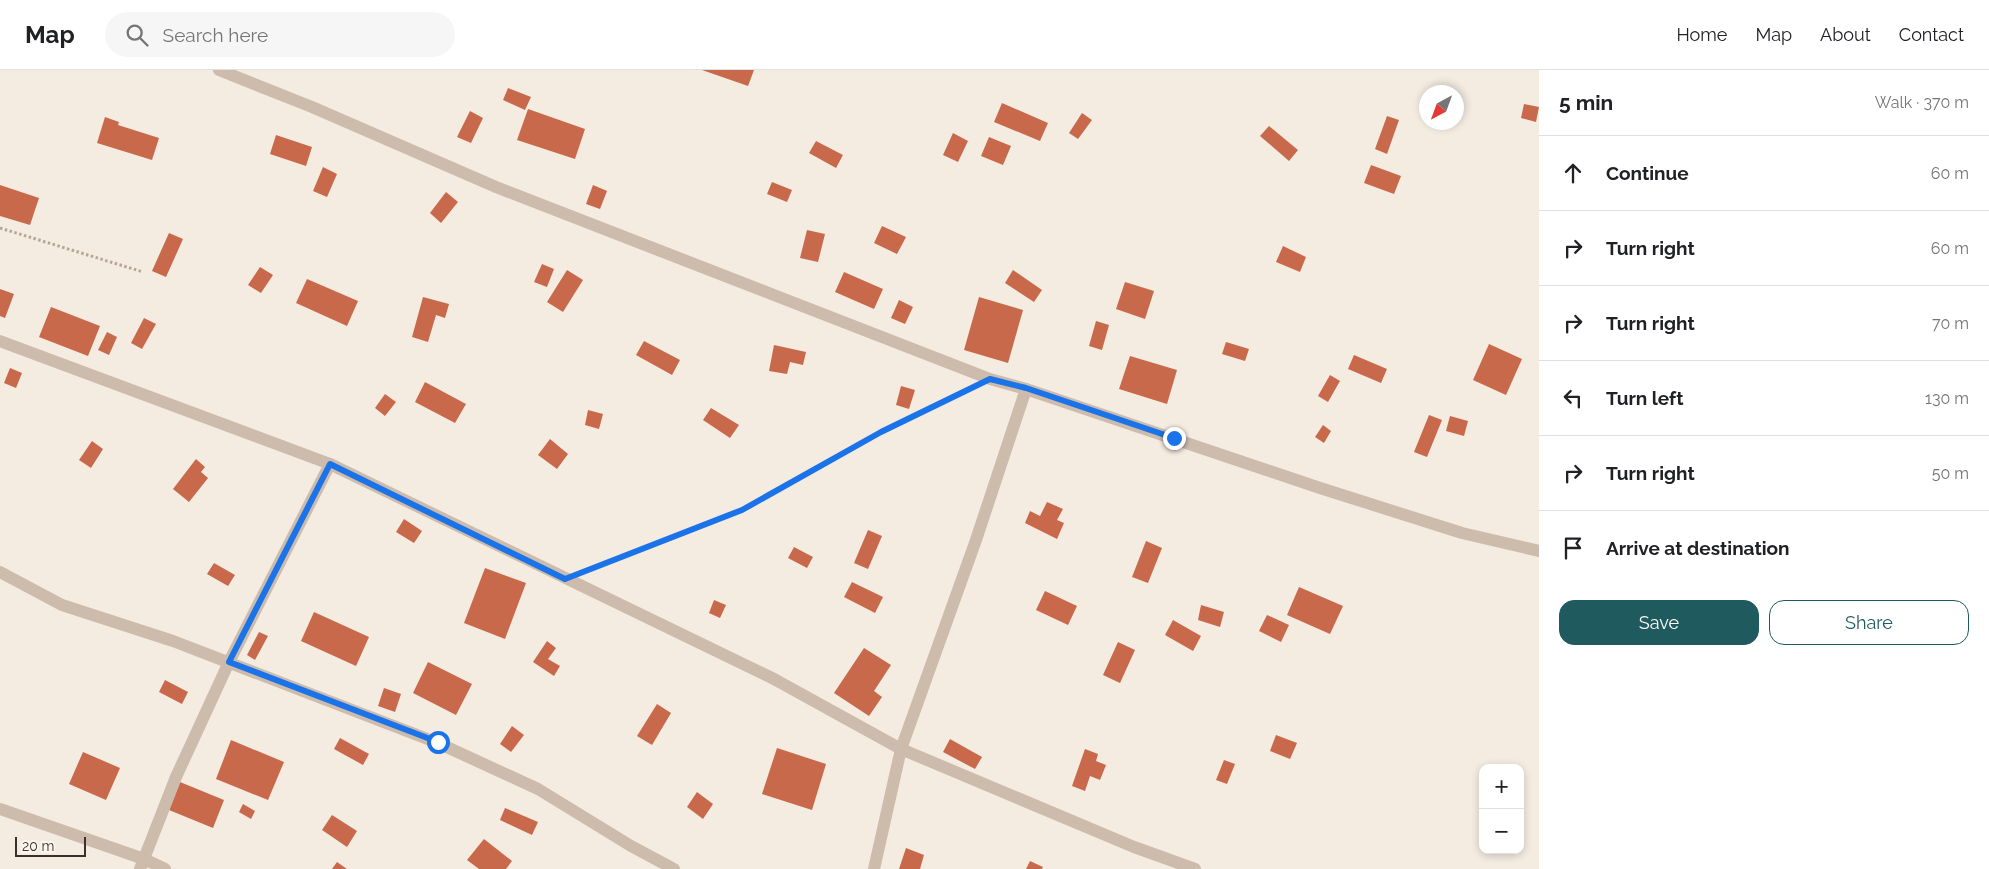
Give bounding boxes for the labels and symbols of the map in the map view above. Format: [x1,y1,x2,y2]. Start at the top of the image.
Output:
north arrow [1419,85,1464,130]
route end [1163,427,1186,450]
route start [427,731,450,754]
scale bar [15,834,86,857]

